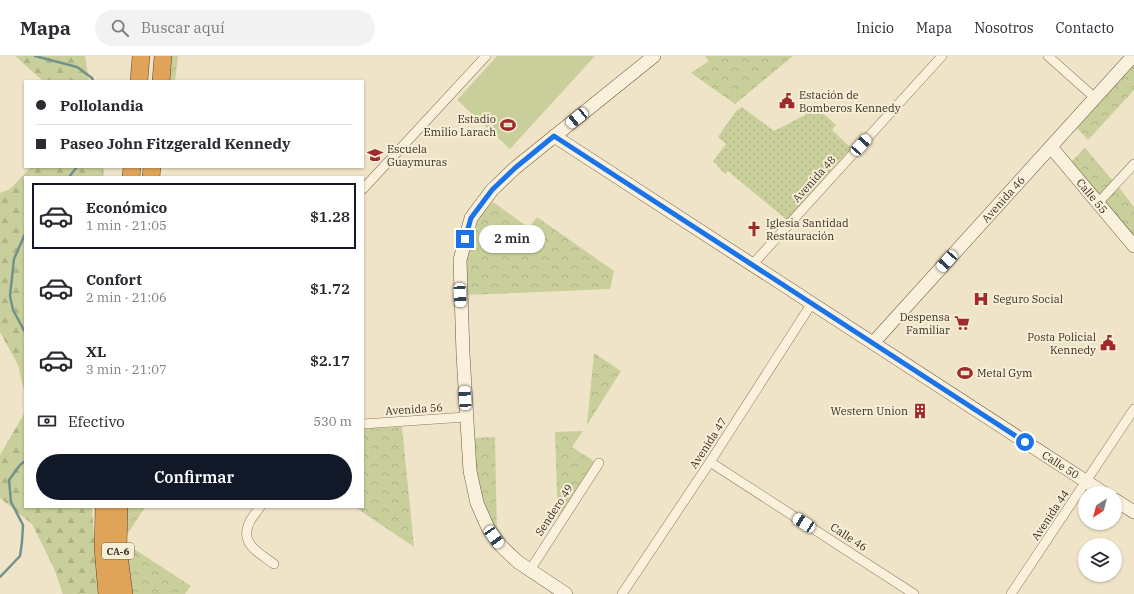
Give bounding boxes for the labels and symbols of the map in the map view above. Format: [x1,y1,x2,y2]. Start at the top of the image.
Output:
place label: Estación de Bomberos Kennedy [799,88,901,115]
public building icon: Estación de Bomberos Kennedy [778,92,796,110]
car [564,106,590,130]
place label: Estadio Emilio Larach [424,112,496,139]
sports icon: Estadio Emilio Larach [499,116,517,134]
car [849,132,873,158]
place label: Escuela Guaymuras [387,142,447,169]
school or university icon: Escuela Guaymuras [366,146,384,164]
street label: Avenida 48 [789,153,839,205]
street label: Avenida 46 [979,173,1028,225]
street label: Calle 55 [1073,176,1111,216]
place label: Iglesia Santidad Restauración [766,216,849,243]
church icon: Iglesia Santidad Restauración [745,220,763,238]
callout: 2 min [479,225,545,253]
route end [456,230,474,248]
car [935,248,959,274]
car [453,283,467,307]
hospital icon: Seguro Social [972,290,990,308]
place label: Seguro Social [993,292,1063,306]
place label: Despensa Familiar [900,310,950,337]
supermarket icon: Despensa Familiar [953,314,971,332]
place label: Posta Policial Kennedy [1027,330,1096,357]
public building icon: Posta Policial Kennedy [1099,334,1117,352]
sports icon: Metal Gym [956,364,974,382]
place label: Metal Gym [977,366,1033,380]
car [458,386,472,410]
street label: Avenida 56 [385,400,443,418]
building icon: Western Union [911,402,929,420]
place label: Western Union [831,404,908,418]
street label: Avenida 47 [686,415,730,471]
route start [1016,433,1034,451]
street label: Calle 50 [1039,448,1082,482]
street label: Sendero 49 [532,482,576,538]
north arrow [1078,486,1122,530]
street label: Avenida 44 [1028,487,1072,543]
car [791,511,817,535]
street label: Calle 46 [828,520,870,554]
car [482,524,506,550]
road number: CA-6 [102,543,134,559]

